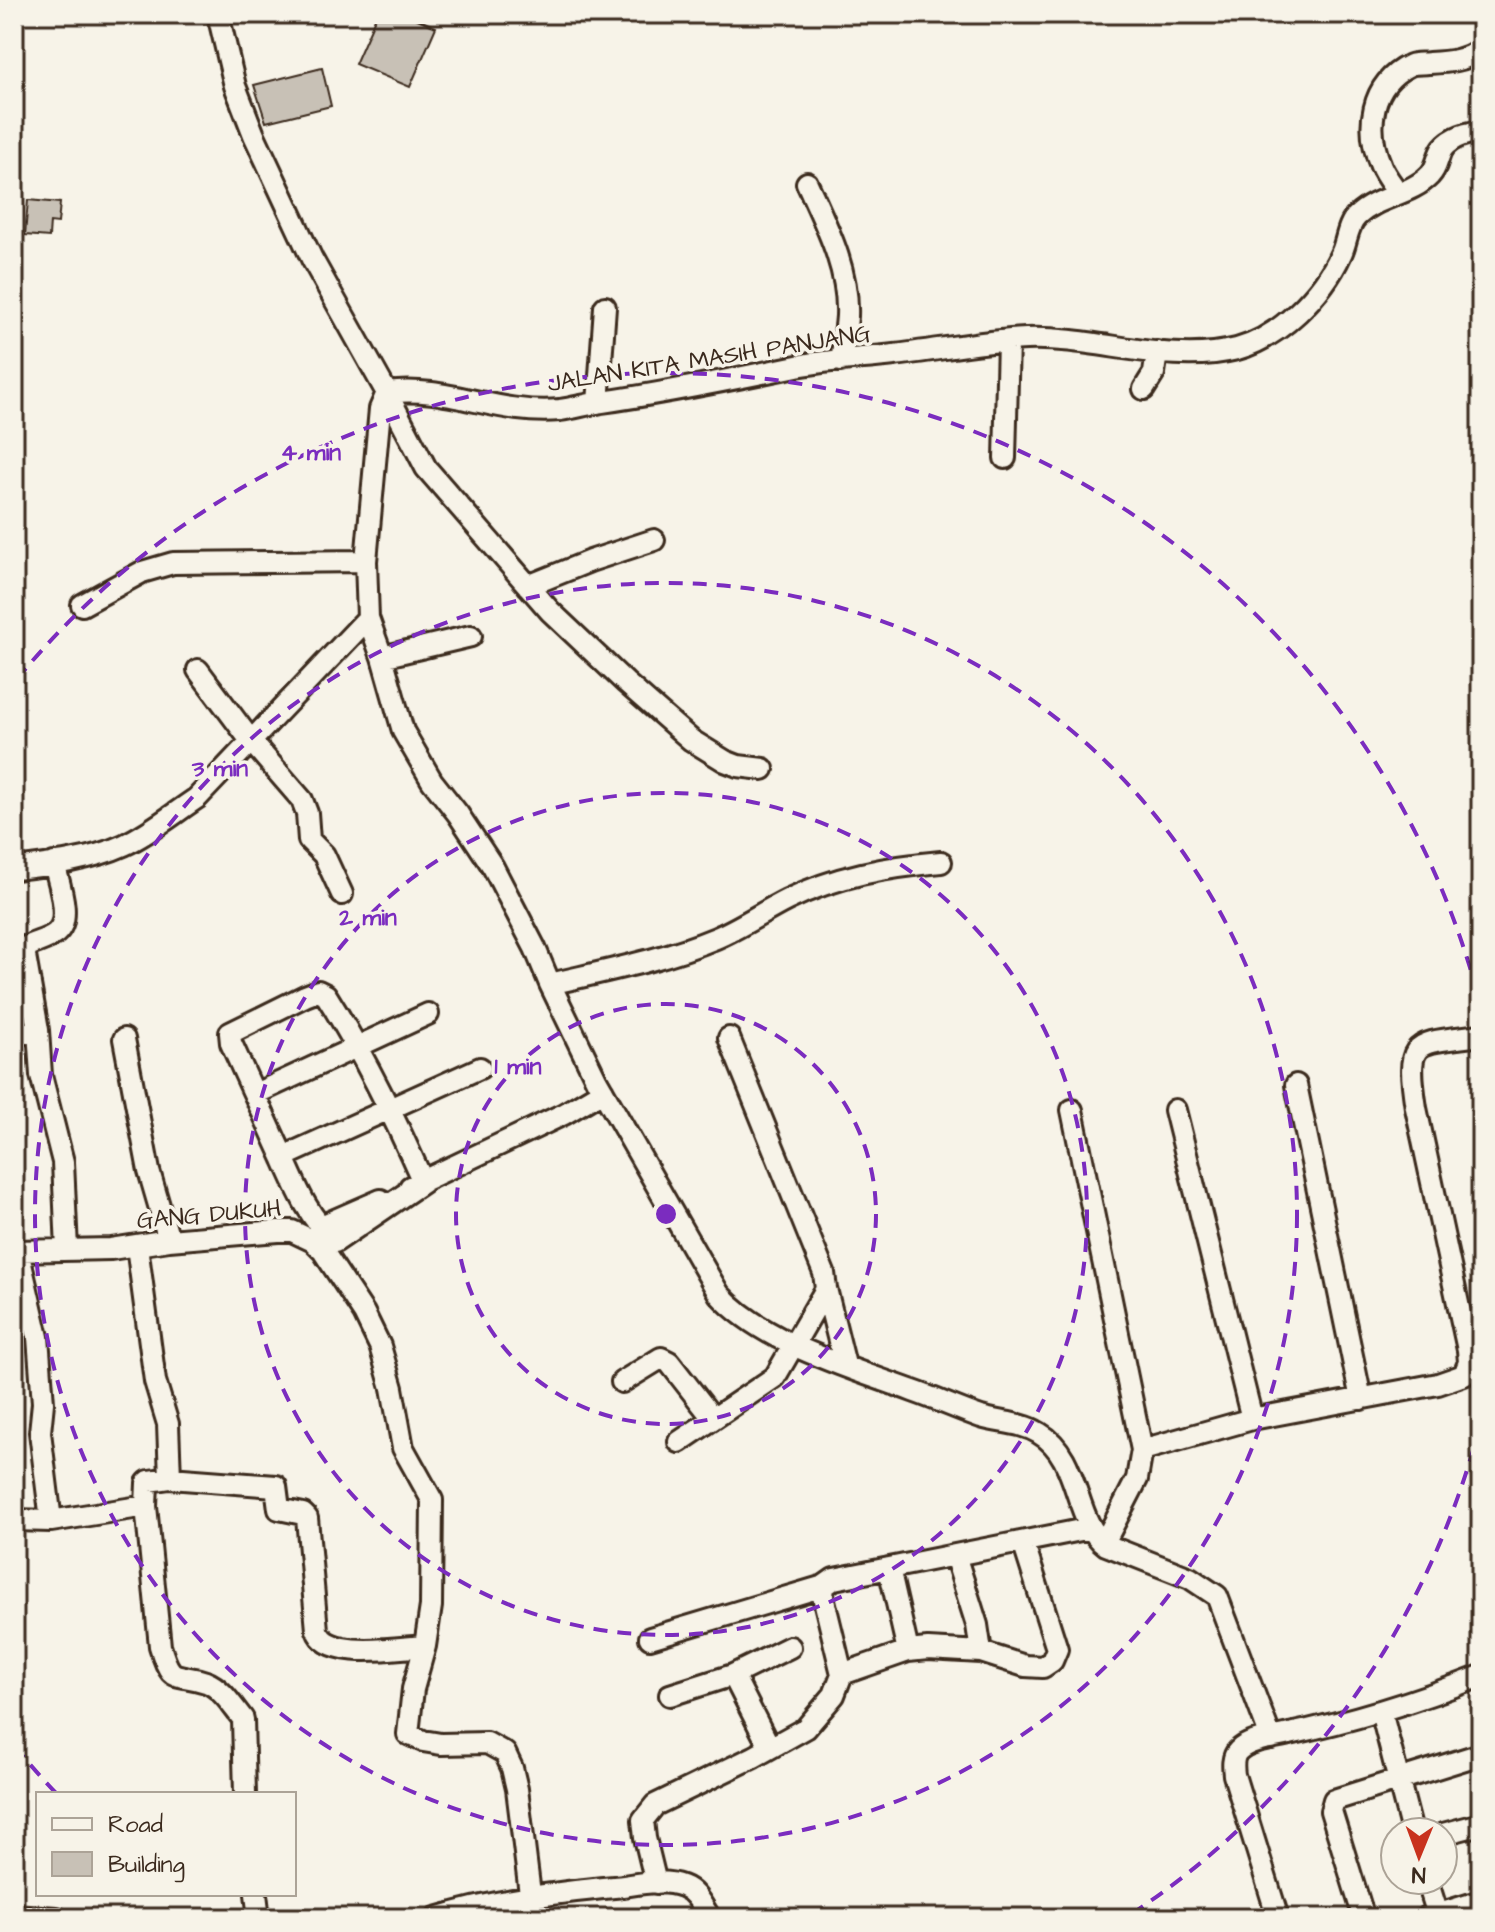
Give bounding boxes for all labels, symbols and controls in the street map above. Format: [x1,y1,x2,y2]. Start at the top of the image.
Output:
street label: JALAN KITA MASIH PANJANG [545,317,874,401]
text: 4 min [281,436,341,470]
text: 3 min [191,752,248,786]
text: 2 min [338,901,397,935]
text: 1 min [495,1050,542,1084]
street label: GANG DUKUH [135,1192,283,1238]
centre of rings [652,1200,680,1228]
legend [36,1792,296,1896]
text: Road [108,1808,163,1842]
north arrow [1379,1816,1459,1896]
text: Building [108,1848,185,1883]
text: N [1411,1859,1426,1890]

